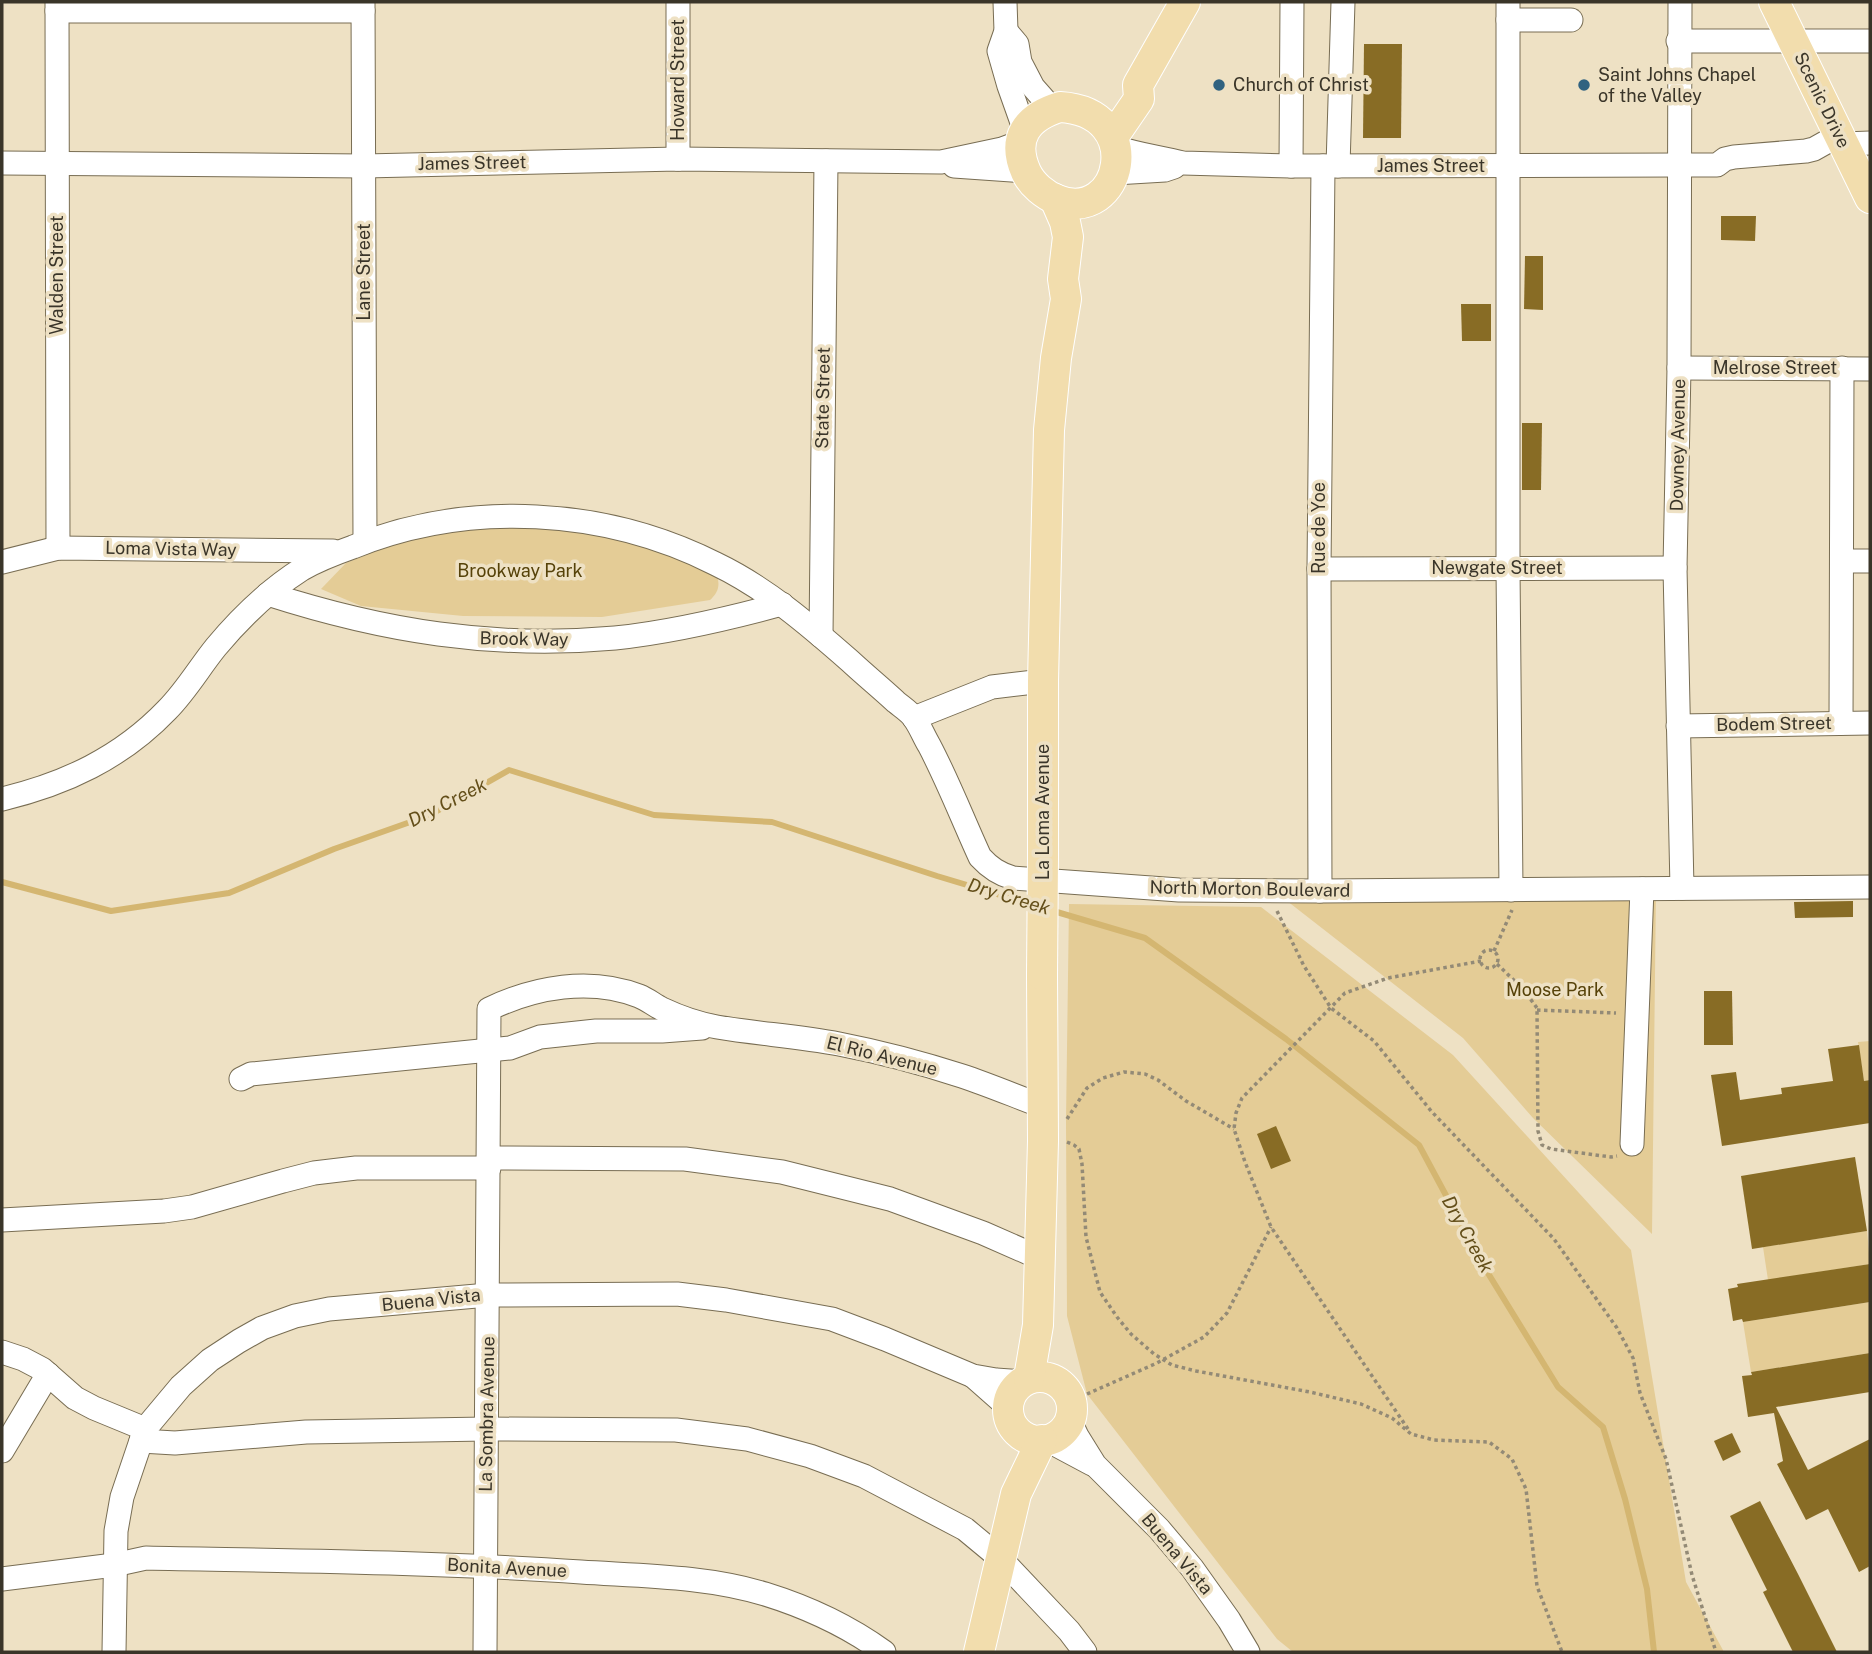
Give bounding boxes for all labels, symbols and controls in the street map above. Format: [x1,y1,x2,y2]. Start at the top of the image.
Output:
street label: Howard Street [667,19,688,141]
street label: Scenic Drive [1790,48,1855,151]
place label: Saint Johns Chapel of the Valley [1598,64,1756,106]
place label: Church of Christ [1233,74,1369,95]
marker: Church of Christ [1211,77,1227,93]
marker: Saint Johns Chapel of the Valley [1576,77,1592,93]
street label: James Street [417,151,526,174]
street label: James Street [1377,155,1485,176]
street label: Walden Street [46,215,67,335]
street label: Lane Street [353,223,374,321]
street label: State Street [811,347,834,449]
street label: Melrose Street [1713,357,1837,378]
street label: Downey Avenue [1666,378,1689,512]
street label: Rue de Yoe [1308,482,1329,574]
street label: Loma Vista Way [105,537,237,560]
street label: Newgate Street [1431,557,1563,578]
park label: Brookway Park [457,560,583,581]
street label: Brook Way [479,627,569,650]
street label: Bodem Street [1716,712,1832,735]
street label: La Loma Avenue [1032,744,1053,880]
water label: Dry Creek [404,773,491,831]
water label: Dry Creek [965,873,1054,919]
street label: North Morton Boulevard [1149,876,1351,901]
park label: Moose Park [1506,979,1604,1000]
street label: El Rio Avenue [824,1032,940,1079]
water label: Dry Creek [1438,1191,1499,1277]
street label: Buena Vista [380,1284,481,1315]
street label: La Sombra Avenue [475,1336,498,1492]
street label: Buena Vista [1137,1509,1217,1598]
street label: Bonita Avenue [446,1554,568,1581]

